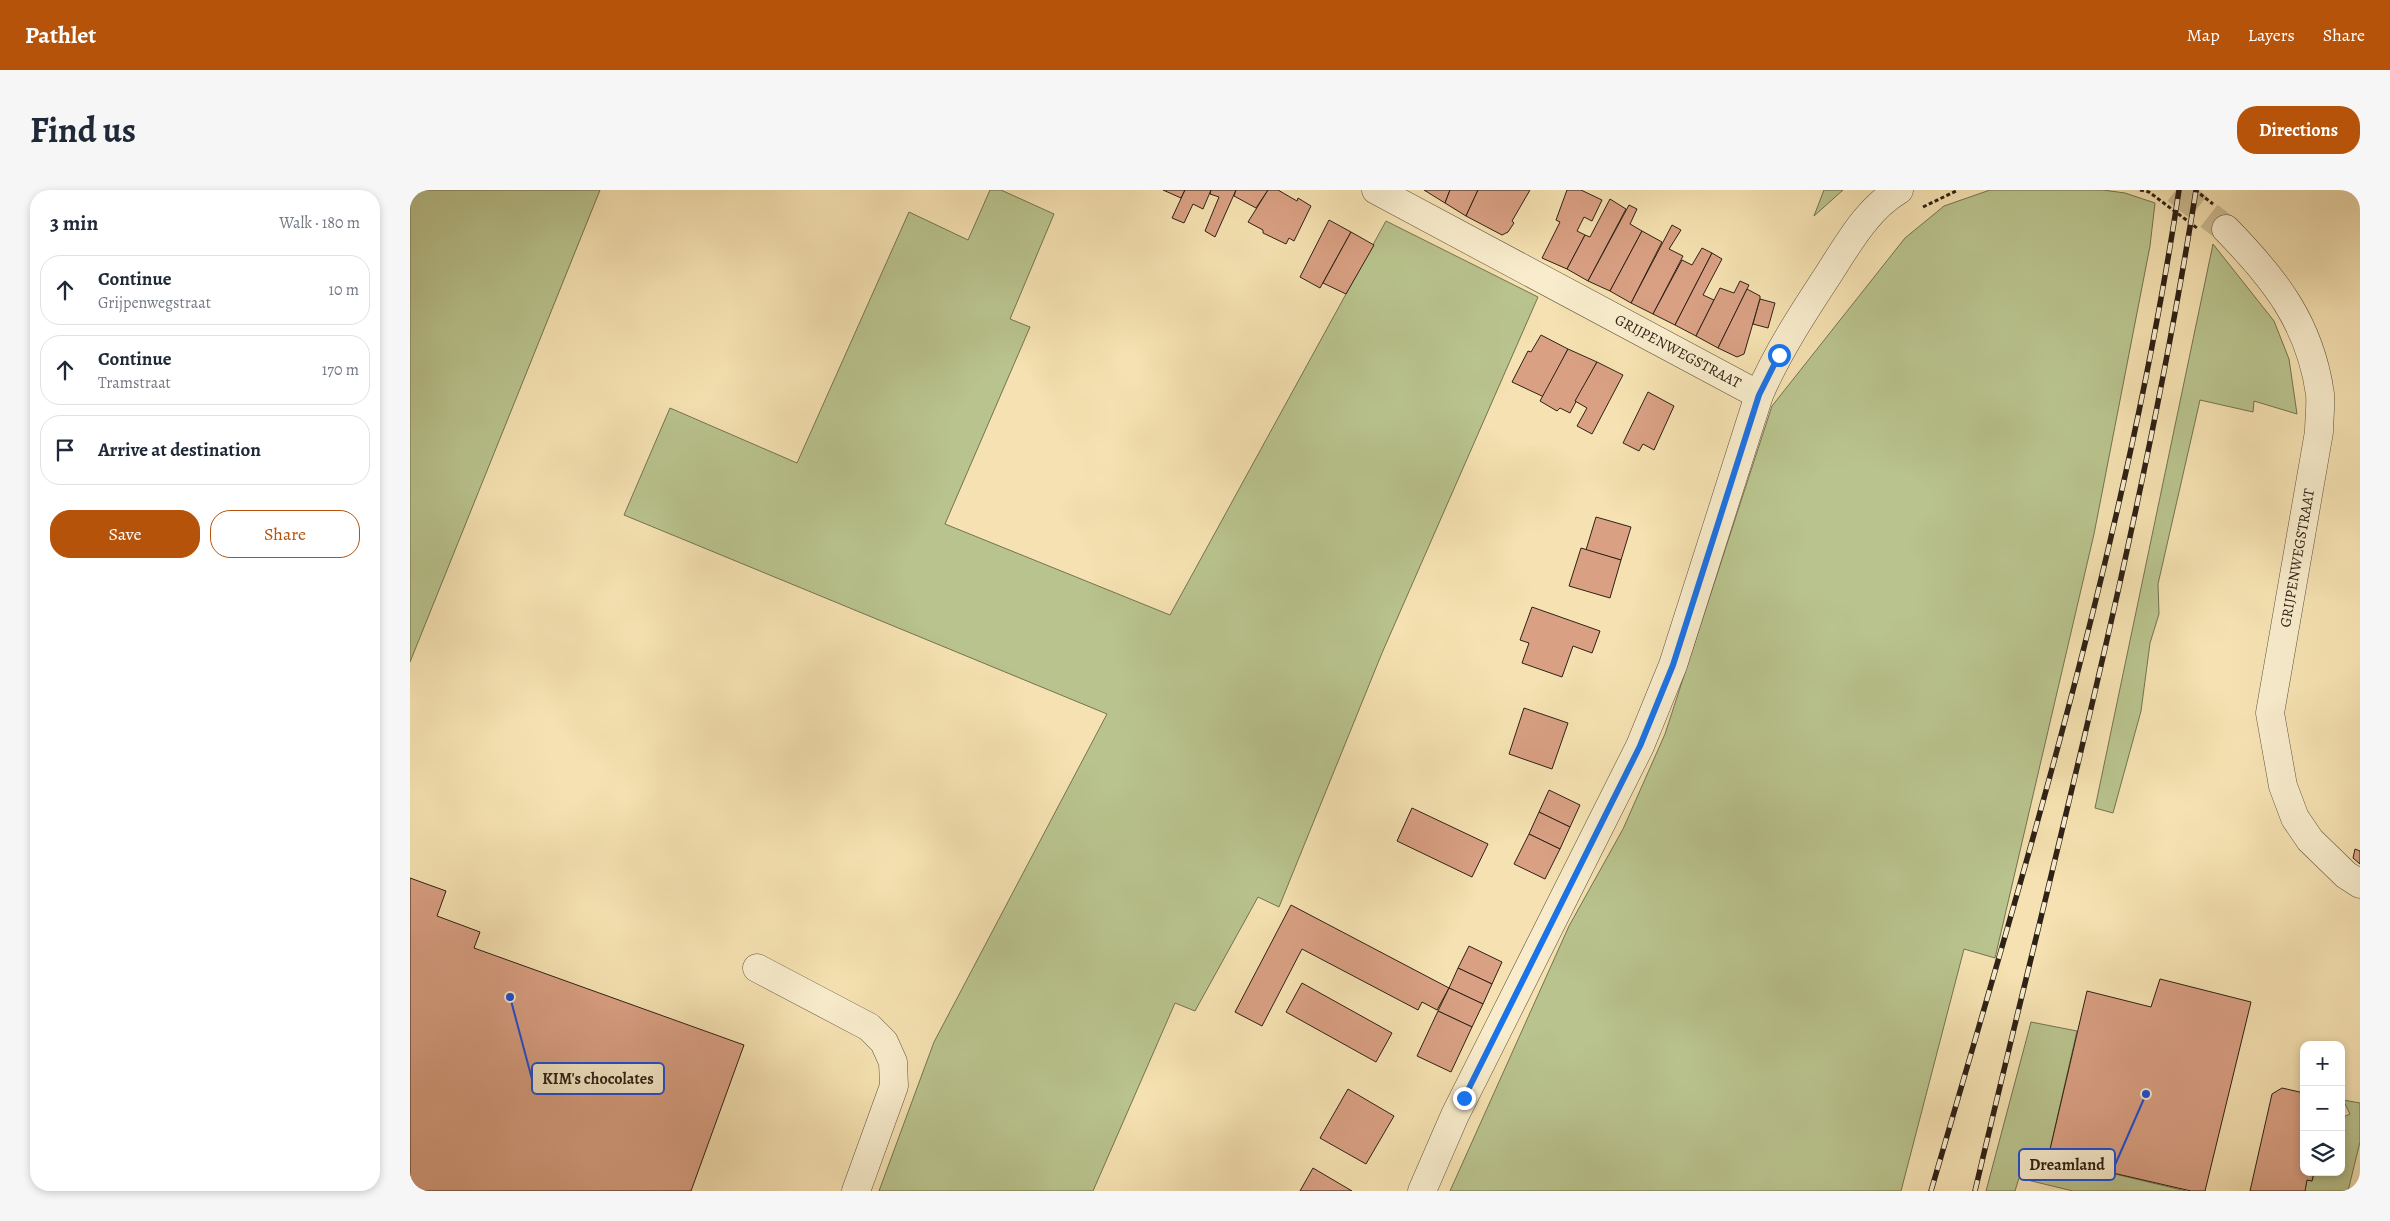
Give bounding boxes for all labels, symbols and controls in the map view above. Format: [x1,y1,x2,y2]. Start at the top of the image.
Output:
text: Pathlet [25,19,96,51]
text: Map [2187,23,2220,47]
text: Layers [2248,23,2295,47]
text: Share [2323,23,2365,47]
text: Find us [30,106,136,154]
button: Directions [2237,106,2360,154]
text: 3 min [50,209,98,237]
text: Walk · 180 m [279,212,360,234]
text: Continue [98,266,172,292]
icon: ahead [51,276,79,304]
text: 10 m [329,279,359,301]
text: Grijpenwegstraat [98,292,211,314]
street label: GRIJPENWEGSTRAAT [1611,309,1745,393]
route start [1768,344,1791,367]
text: Continue [98,346,172,372]
icon: ahead [51,356,79,384]
text: 170 m [322,359,359,381]
text: Tramstraat [98,372,171,394]
icon: arrive [51,436,79,464]
text: Arrive at destination [98,437,261,463]
street label: GRIJPENWEGSTRAAT [2275,486,2319,629]
button: Save [50,510,200,558]
button: Share [210,510,360,558]
map controls [2300,1041,2345,1176]
button: + [2300,1041,2345,1086]
callout: KIM's chocolates [532,1063,664,1094]
text: KIM's chocolates [542,1068,654,1090]
button: − [2300,1086,2345,1131]
route end [1453,1087,1476,1110]
button: layers [2300,1131,2345,1176]
callout: Dreamland [2019,1149,2115,1180]
text: Dreamland [2029,1154,2105,1176]

